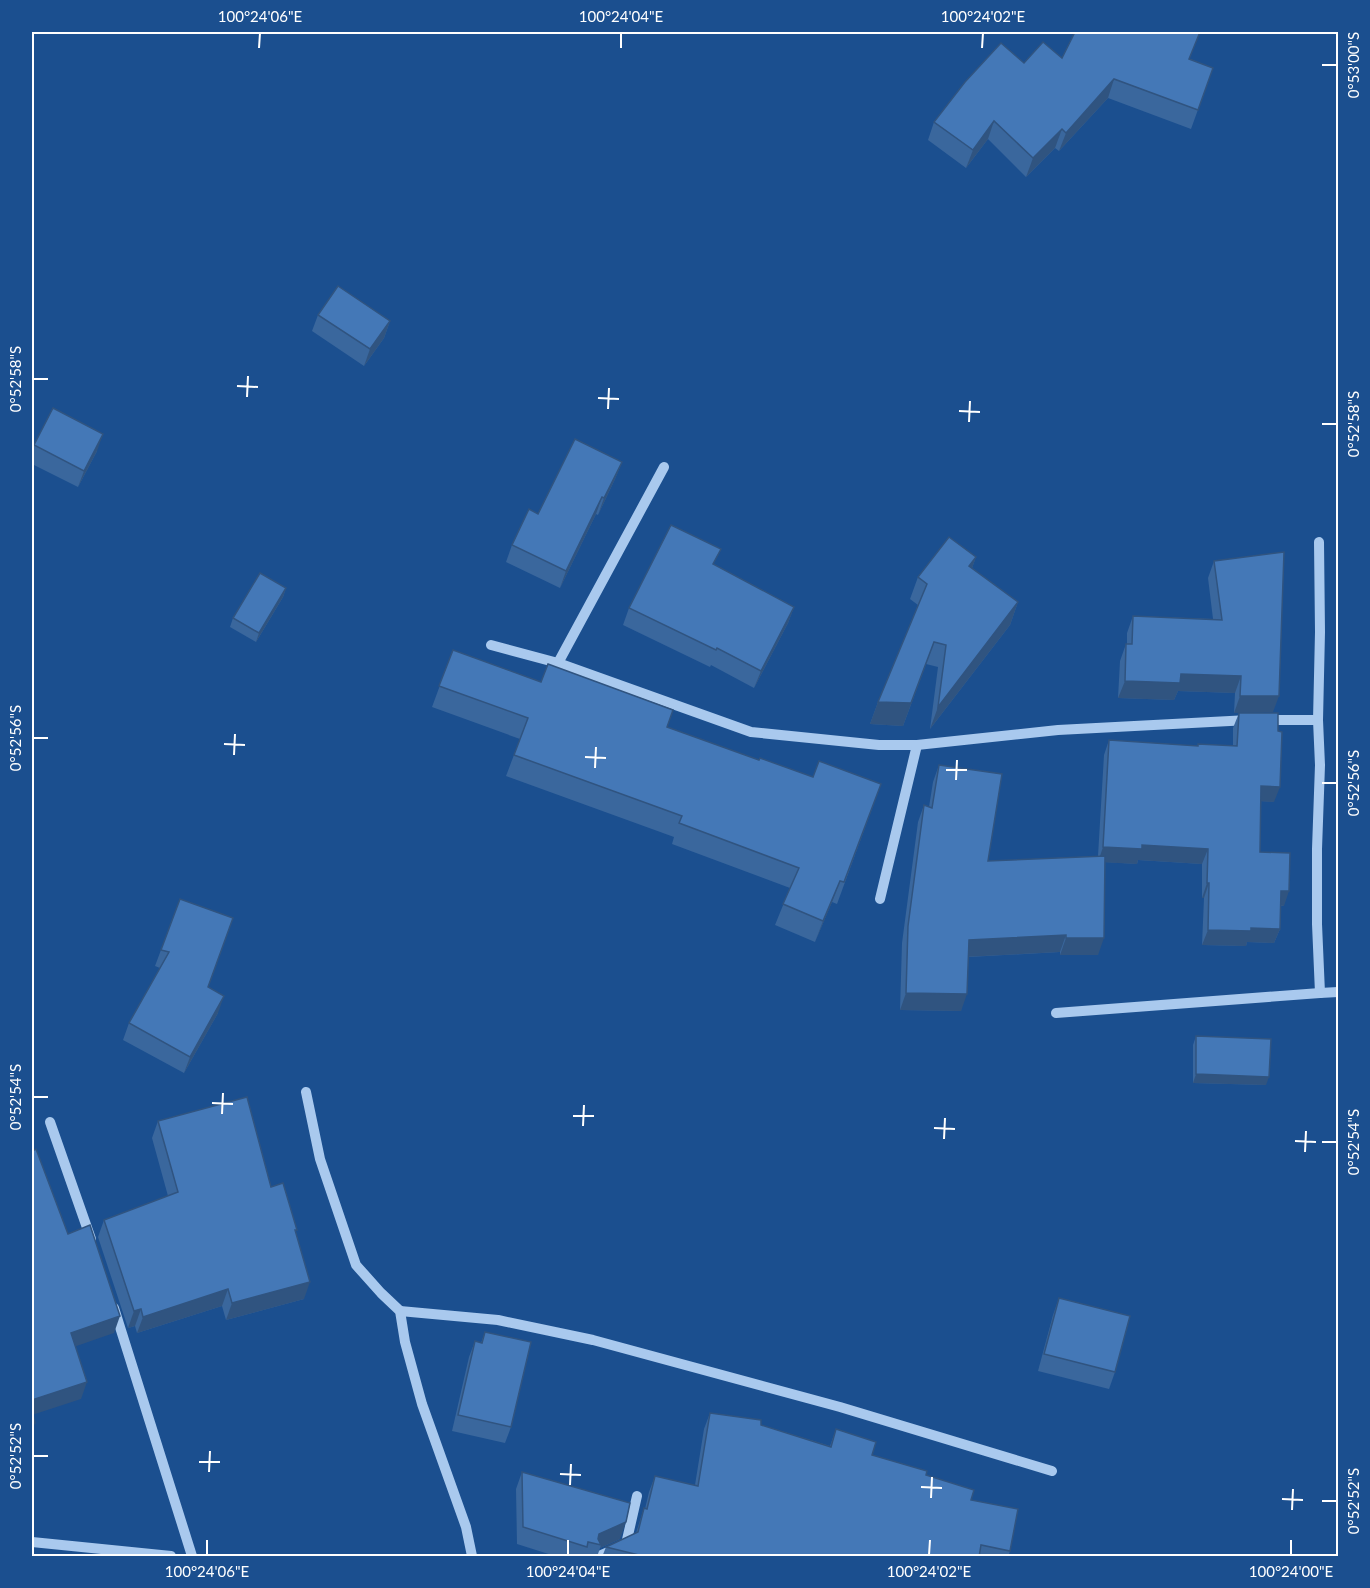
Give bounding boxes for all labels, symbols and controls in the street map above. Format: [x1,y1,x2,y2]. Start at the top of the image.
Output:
text: 100°24'06"E [218,7,302,25]
text: 100°24'04"E [579,7,663,25]
text: 100°24'02"E [941,7,1025,25]
text: 0°53'00"S [1344,32,1362,98]
text: 0°52'58"S [6,346,24,412]
text: 0°52'58"S [1344,391,1362,457]
text: 0°52'56"S [6,705,24,771]
text: 0°52'56"S [1344,750,1362,816]
text: 0°52'54"S [6,1064,24,1130]
text: 0°52'54"S [1344,1109,1362,1175]
text: 0°52'52"S [6,1423,24,1489]
text: 0°52'52"S [1344,1468,1362,1534]
text: 100°24'06"E [165,1562,249,1580]
text: 100°24'04"E [526,1562,610,1580]
text: 100°24'02"E [887,1562,971,1580]
text: 100°24'00"E [1249,1562,1333,1580]

